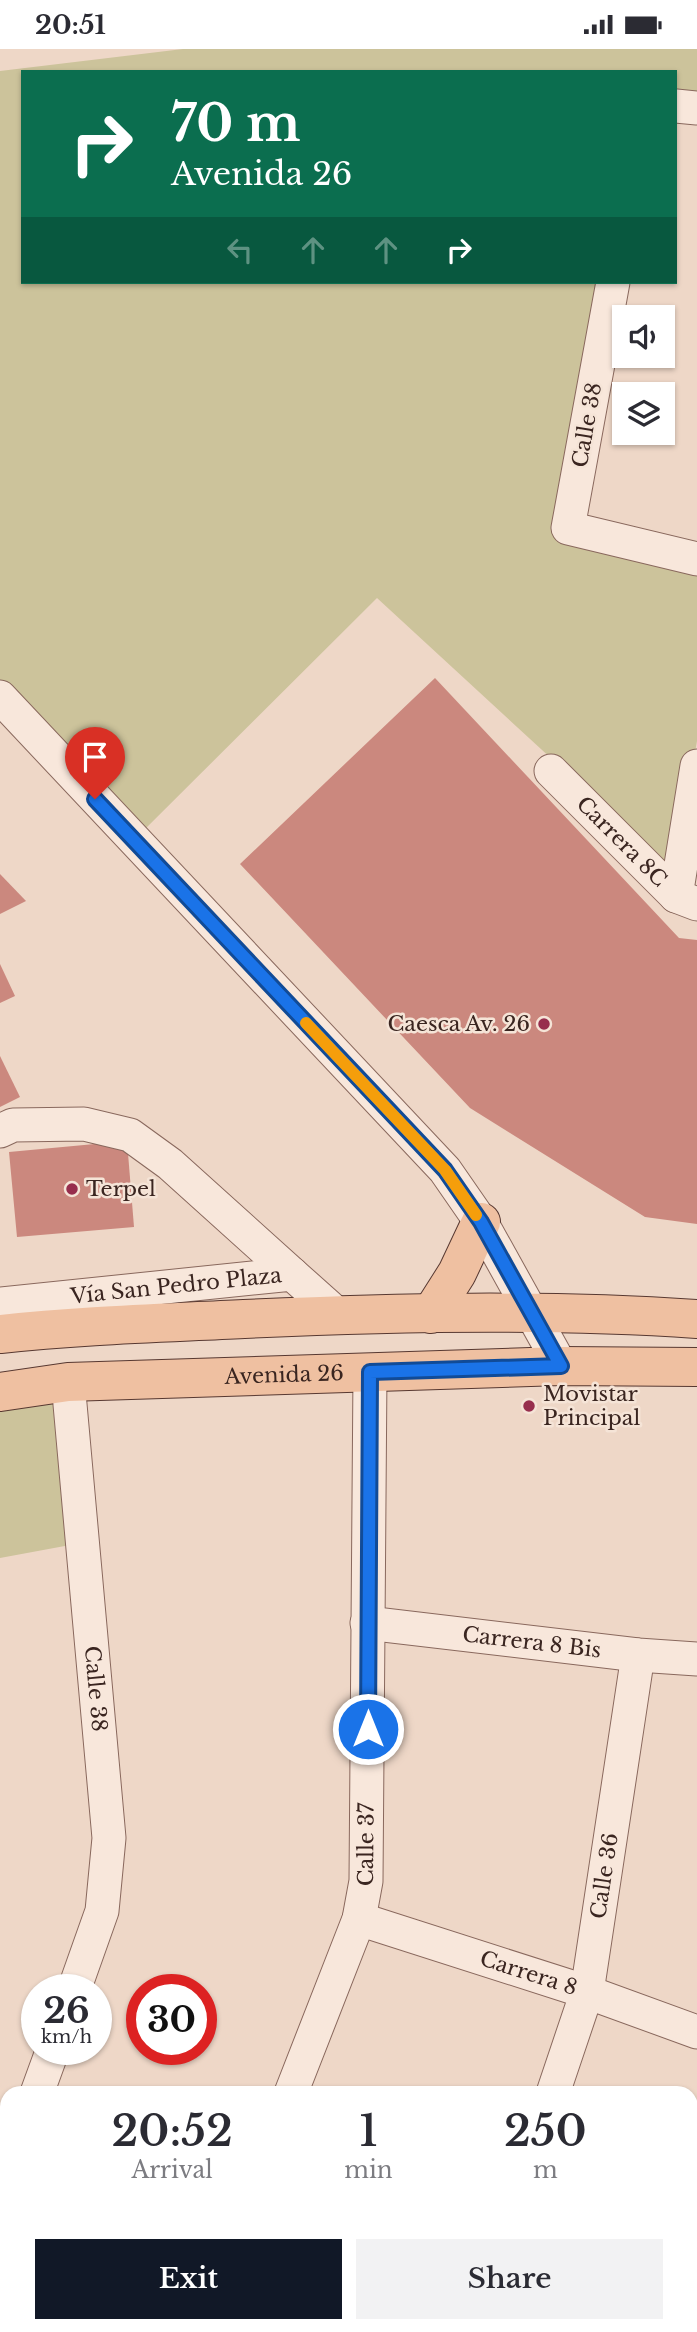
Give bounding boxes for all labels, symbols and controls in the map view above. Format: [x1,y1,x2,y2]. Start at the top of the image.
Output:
text: 20:51 [35,9,106,41]
text: 70 m [171,93,301,154]
icon: right [56,98,147,189]
text: Avenida 26 [171,154,352,194]
icon: left [221,231,259,269]
icon: ahead [294,231,332,269]
icon: ahead [367,231,405,269]
icon: right [440,231,478,269]
map controls [612,305,675,445]
button: sound [612,305,675,368]
street label: Calle 38 [567,380,607,470]
button: layers [612,382,675,445]
pin [65,727,125,799]
icon: arrive [76,738,114,776]
street label: Carrera 8C [571,791,672,892]
place label: Caesca Av. 26 [387,1011,530,1037]
marker: Caesca Av. 26 [536,1016,552,1032]
place label: Terpel [86,1176,156,1202]
marker: Terpel [64,1181,80,1197]
street label: Vía San Pedro Plaza [68,1262,283,1310]
street label: Avenida 26 [223,1360,344,1390]
place label: Movistar Principal [543,1381,640,1431]
marker: Movistar Principal [521,1398,537,1414]
street label: Carrera 8 Bis [461,1621,603,1664]
street label: Calle 38 [79,1645,112,1733]
position arrow [331,1692,405,1766]
street label: Calle 37 [353,1802,380,1886]
street label: Calle 36 [585,1831,624,1921]
street label: Carrera 8 [477,1946,580,2001]
speed limit sign: 30 [126,1974,217,2065]
text: 26 [43,1989,90,2032]
text: km/h [41,2026,92,2048]
text: 20:52 [111,2105,233,2157]
text: 1 [359,2105,378,2157]
text: 250 [504,2105,587,2157]
text: Arrival [131,2156,213,2184]
text: min [344,2156,393,2184]
text: m [533,2156,558,2184]
button: Exit [35,2239,342,2319]
button: Share [356,2239,663,2319]

